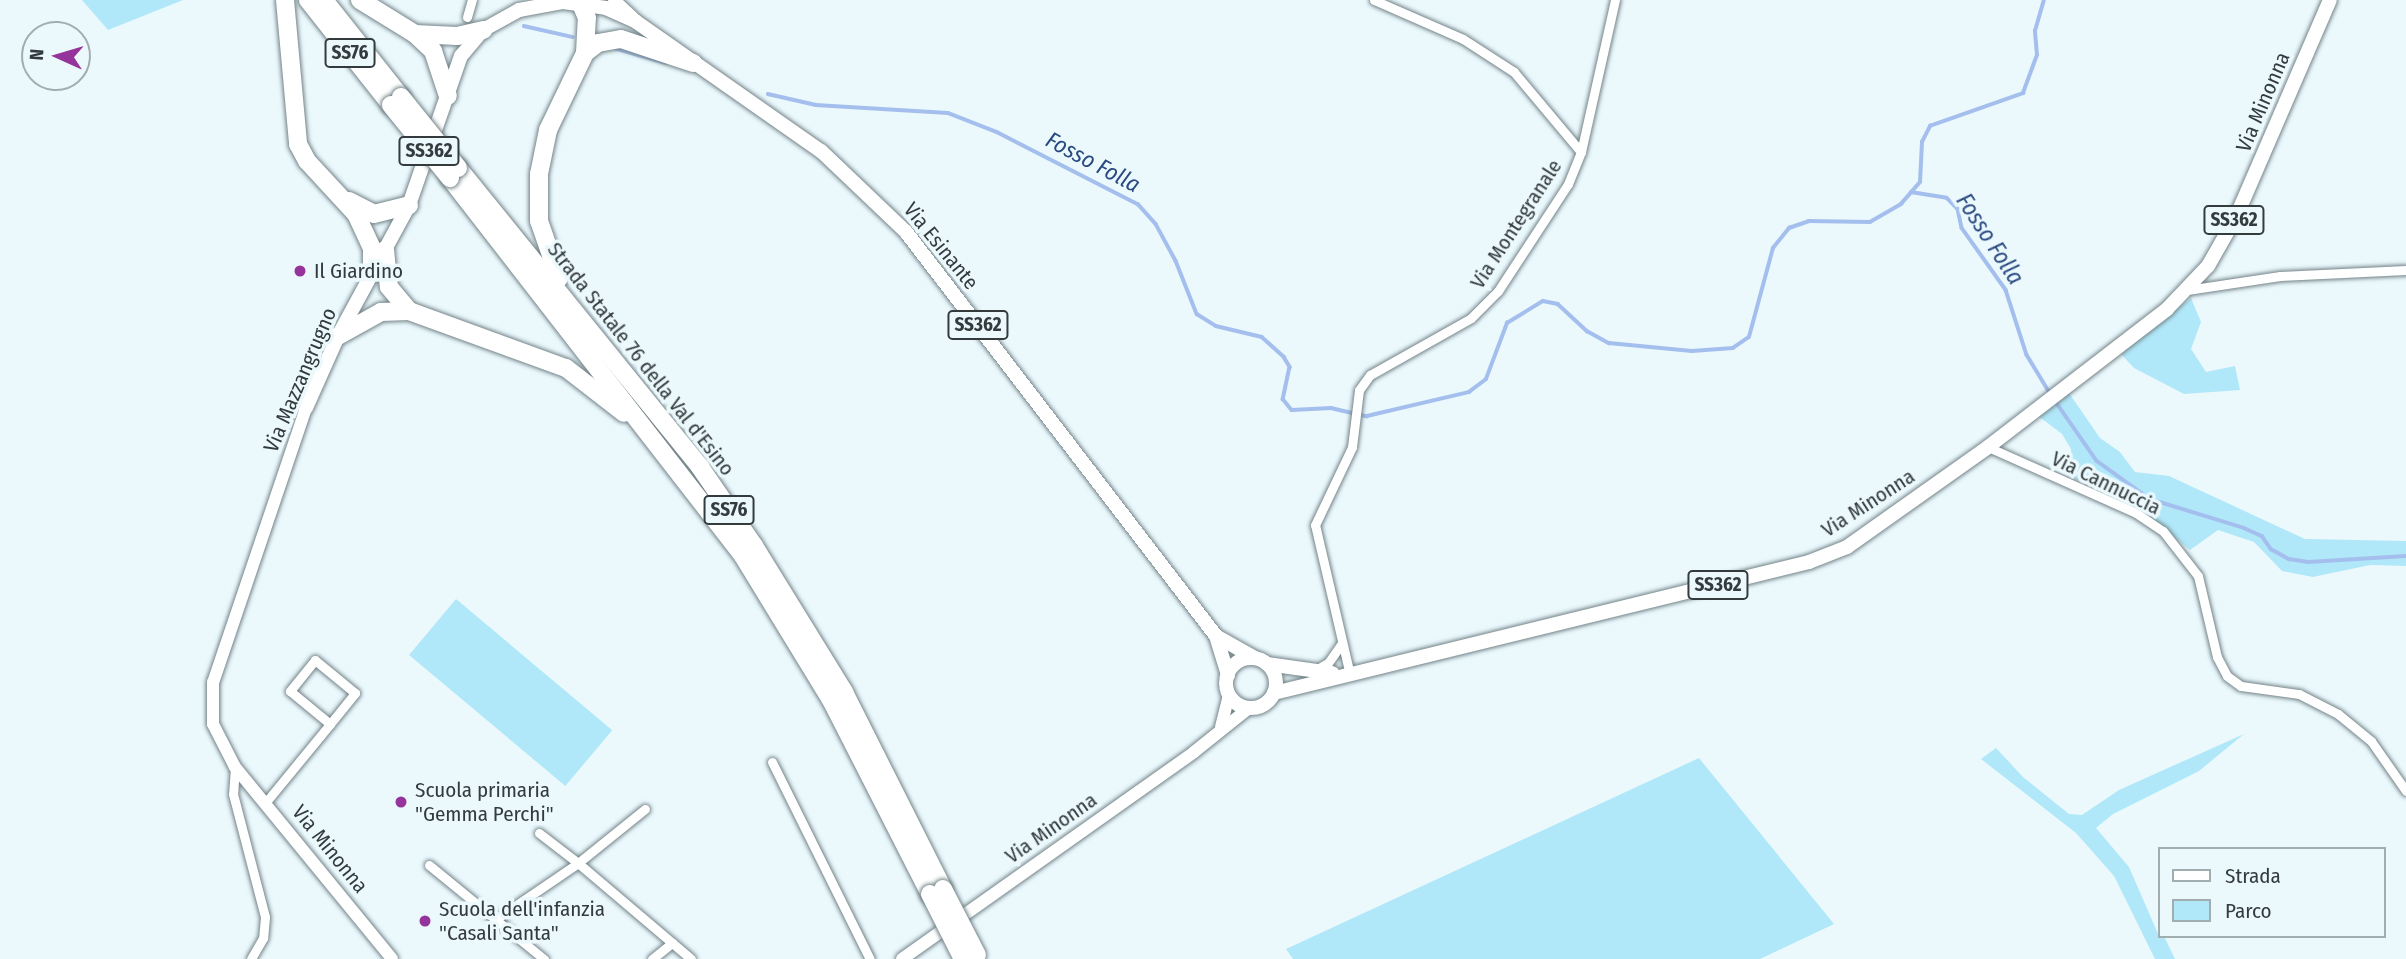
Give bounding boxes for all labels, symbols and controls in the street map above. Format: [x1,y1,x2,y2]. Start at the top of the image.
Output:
north arrow [21,21,91,91]
road number: SS76 [324,38,376,68]
text: N [25,48,48,61]
street label: Via Minonna [2231,48,2295,156]
water label: Fosso Folla [1041,126,1145,198]
road number: SS362 [398,136,460,167]
street label: Via Montegranale [1465,155,1567,293]
water label: Fosso Folla [1950,188,2030,290]
street label: Via Esinante [898,197,984,295]
road number: SS362 [2202,204,2266,235]
street label: Strada Statale 76 della Val d'Esino [542,237,740,481]
place label: Il Giardino [314,258,403,284]
marker: Il Giardino [292,263,308,279]
street label: Via Mazzangrugno [258,304,342,456]
road number: SS362 [946,310,1010,340]
street label: Via Cannuccia [2047,446,2165,520]
street label: Via Minonna [1817,464,1919,542]
road number: SS76 [703,495,755,526]
road number: SS362 [1686,570,1750,600]
place label: Scuola primaria "Gemma Perchi" [415,777,554,827]
street label: Via Minonna [1000,787,1102,869]
marker: Scuola primaria "Gemma Perchi" [393,794,409,810]
street label: Via Minonna [287,800,373,898]
legend [2158,847,2385,938]
text: Strada [2225,863,2281,889]
place label: Scuola dell'infanzia "Casali Santa" [439,896,605,946]
text: Parco [2225,898,2272,924]
marker: Scuola dell'infanzia "Casali Santa" [417,913,433,929]

